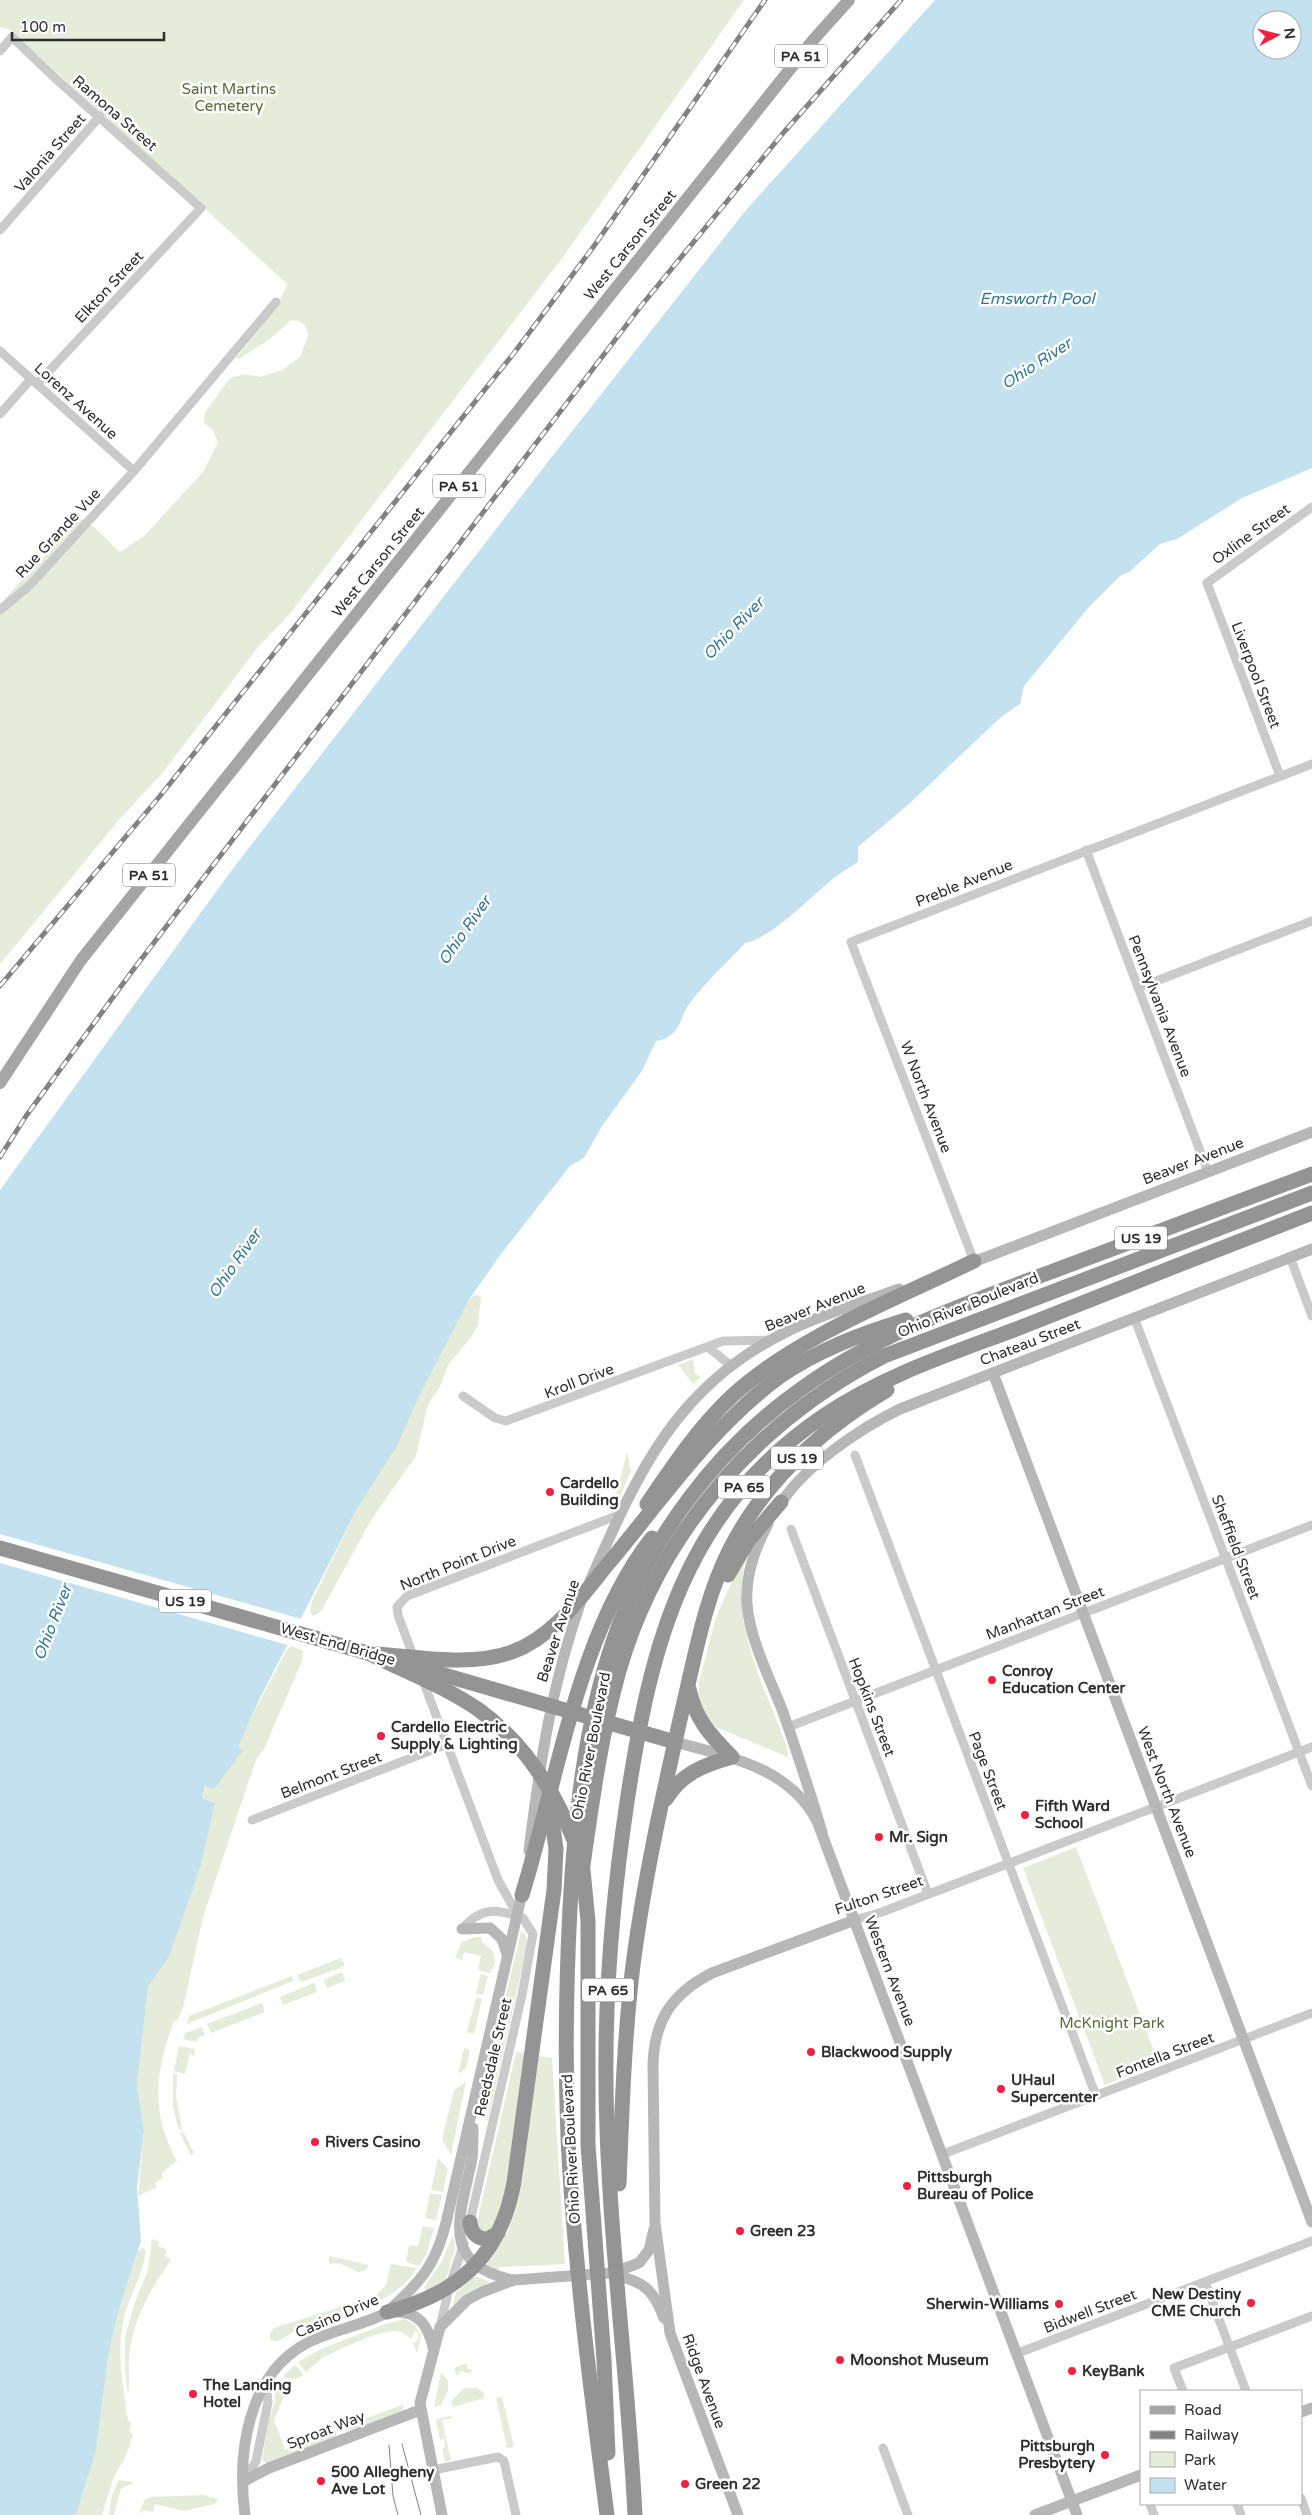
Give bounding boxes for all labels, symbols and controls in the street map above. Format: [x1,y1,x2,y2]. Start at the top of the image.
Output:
scale bar [12,10,165,42]
north arrow [1252,10,1302,60]
text: 100 m [20,18,66,36]
text: N [1280,27,1299,40]
road number: PA 51 [775,44,827,68]
street label: Ramona Street [69,71,161,155]
park label: Saint Martins Cemetery [182,80,276,115]
street label: Valonia Street [11,110,89,196]
street label: West Carson Street [580,186,680,304]
street label: Elkton Street [71,247,147,327]
water label: Emsworth Pool [980,289,1096,309]
water label: Ohio River [998,333,1077,394]
street label: Lorenz Avenue [31,359,121,443]
road number: PA 51 [433,474,485,498]
street label: Rue Grande Vue [12,484,104,582]
street label: Oxline Street [1209,500,1294,568]
street label: West Carson Street [328,503,428,621]
water label: Ohio River [699,592,770,664]
street label: Liverpool Street [1227,619,1285,731]
street label: Preble Avenue [913,855,1015,911]
road number: PA 51 [123,864,175,886]
water label: Ohio River [434,891,497,969]
street label: Pennsylvania Avenue [1125,932,1195,1080]
street label: W North Avenue [896,1039,956,1155]
street label: Beaver Avenue [1140,1133,1246,1189]
water label: Ohio River [204,1224,267,1302]
road number: US 19 [1115,1226,1167,1250]
street label: Ohio River Boulevard [895,1268,1041,1342]
street label: Beaver Avenue [762,1279,868,1335]
street label: Chateau Street [977,1314,1083,1369]
street label: Kroll Drive [542,1360,616,1402]
road number: US 19 [771,1446,823,1470]
place label: Cardello Building [560,1474,619,1510]
road number: PA 65 [718,1475,770,1498]
marker: Cardello Building [544,1486,556,1498]
street label: Sheffield Street [1208,1492,1264,1602]
street label: North Point Drive [397,1531,519,1595]
street label: Beaver Avenue [533,1577,583,1685]
water label: Ohio River [29,1580,77,1663]
street label: Manhattan Street [983,1582,1107,1644]
road number: US 19 [159,1590,211,1612]
street label: West End Bridge [278,1619,398,1669]
street label: Hopkins Street [845,1655,899,1759]
place label: Conroy Education Center [1002,1662,1126,1697]
street label: Ohio River Boulevard [568,1670,614,1822]
marker: Conroy Education Center [986,1674,998,1686]
place label: Cardello Electric Supply & Lighting [391,1718,518,1754]
street label: West North Avenue [1134,1724,1200,1860]
street label: Page Street [965,1729,1011,1813]
marker: Cardello Electric Supply & Lighting [375,1730,387,1742]
street label: Belmont Street [278,1747,384,1803]
place label: Fifth Ward School [1035,1797,1110,1832]
marker: Fifth Ward School [1019,1809,1031,1821]
place label: Mr. Sign [889,1828,948,1847]
marker: Mr. Sign [873,1831,885,1843]
street label: Fulton Street [833,1871,926,1919]
street label: Western Avenue [861,1913,919,2029]
road number: PA 65 [582,1978,634,2002]
street label: Reedsdale Street [471,1996,515,2118]
park label: McKnight Park [1059,2014,1165,2032]
street label: Fontella Street [1114,2028,1217,2082]
place label: Blackwood Supply [821,2043,952,2062]
marker: Blackwood Supply [805,2046,817,2058]
place label: UHaul Supercenter [1011,2071,1098,2107]
street label: Ohio River Boulevard [558,2073,584,2225]
marker: UHaul Supercenter [995,2083,1007,2095]
place label: Rivers Casino [325,2133,421,2151]
marker: Rivers Casino [309,2136,321,2148]
place label: Pittsburgh Bureau of Police [917,2168,1034,2203]
marker: Pittsburgh Bureau of Police [901,2180,913,2192]
place label: Green 23 [750,2222,816,2240]
marker: Green 23 [734,2225,746,2237]
street label: Bidwell Street [1041,2285,1139,2337]
place label: New Destiny CME Church [1151,2285,1241,2320]
street label: Casino Drive [293,2290,381,2342]
place label: Sherwin-Williams [926,2295,1049,2313]
marker: New Destiny CME Church [1245,2297,1257,2309]
marker: Sherwin-Williams [1053,2298,1065,2310]
street label: Ridge Avenue [679,2331,729,2431]
place label: Moonshot Museum [850,2351,989,2369]
marker: Moonshot Museum [834,2354,846,2366]
place label: KeyBank [1082,2362,1145,2381]
marker: KeyBank [1066,2365,1078,2377]
place label: The Landing Hotel [202,2376,292,2411]
marker: The Landing Hotel [187,2388,199,2400]
legend [1140,2390,1302,2505]
text: Road [1184,2401,1222,2419]
street label: Sproat Way [284,2407,368,2453]
text: Railway [1184,2426,1239,2444]
place label: Pittsburgh Presbytery [1018,2437,1095,2473]
marker: Pittsburgh Presbytery [1099,2449,1111,2461]
text: Park [1184,2451,1216,2469]
place label: 500 Allegheny Ave Lot [331,2463,434,2498]
marker: 500 Allegheny Ave Lot [315,2475,327,2487]
place label: Green 22 [695,2475,761,2493]
text: Water [1184,2476,1227,2494]
marker: Green 22 [679,2478,691,2490]

